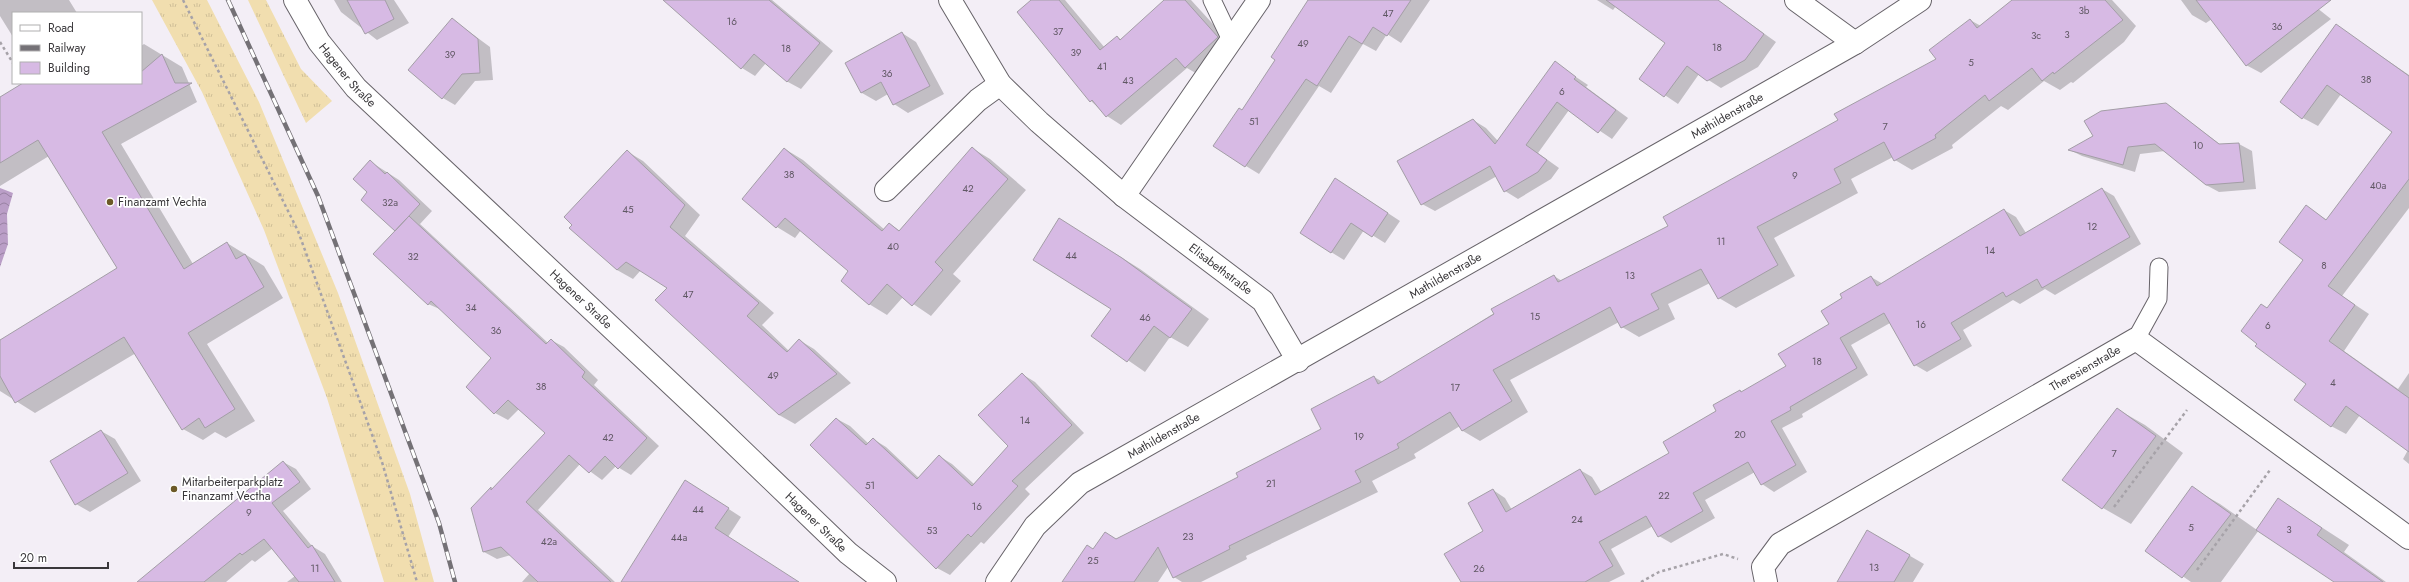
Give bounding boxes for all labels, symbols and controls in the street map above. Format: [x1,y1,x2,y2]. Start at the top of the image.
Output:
house number: 3b [2078,3,2090,18]
house number: 47 [1382,6,1394,21]
legend [12,12,142,84]
house number: 16 [727,14,737,29]
text: Road [48,19,74,37]
house number: 36 [2271,19,2283,34]
house number: 37 [1053,24,1064,39]
house number: 3 [2064,27,2070,42]
house number: 3c [2031,28,2041,43]
house number: 49 [1297,36,1309,51]
text: Railway [48,39,86,57]
street label: Hagener Straße [314,39,380,111]
house number: 18 [1712,40,1722,55]
house number: 18 [781,41,791,56]
house number: 39 [1070,45,1082,60]
house number: 39 [444,47,456,62]
house number: 5 [1968,55,1974,70]
text: Building [48,59,90,77]
house number: 41 [1097,59,1107,74]
house number: 36 [881,66,893,81]
house number: 38 [2361,72,2371,87]
house number: 43 [1122,73,1134,88]
house number: 6 [1559,84,1565,99]
street label: Mathildenstraße [1688,88,1767,143]
house number: 51 [1249,114,1259,129]
house number: 7 [1882,119,1888,134]
house number: 10 [2193,138,2203,153]
house number: 38 [784,167,794,182]
house number: 9 [1792,168,1798,183]
house number: 40a [2370,178,2387,193]
house number: 42 [962,181,974,196]
place label: Finanzamt Vechta [118,193,207,211]
house number: 32a [382,195,398,210]
marker: Finanzamt Vechta [105,197,115,207]
house number: 45 [622,202,634,217]
house number: 12 [2087,219,2097,234]
house number: 11 [1717,234,1726,249]
house number: 40 [887,239,899,254]
street label: Elisabethstraße [1185,239,1256,299]
house number: 14 [1985,243,1995,258]
house number: 44 [1065,248,1077,263]
street label: Mathildenstraße [1406,248,1485,303]
house number: 32 [407,249,419,264]
house number: 8 [2321,258,2327,273]
street label: Hagener Straße [546,265,616,333]
house number: 13 [1625,268,1636,283]
house number: 47 [682,287,694,302]
house number: 34 [465,300,477,315]
house number: 15 [1530,309,1540,324]
house number: 46 [1139,310,1151,325]
house number: 16 [1916,317,1926,332]
house number: 6 [2265,318,2271,333]
house number: 36 [490,323,502,338]
street label: Theresienstraße [2046,341,2124,396]
house number: 18 [1812,354,1822,369]
house number: 49 [767,368,779,383]
house number: 4 [2330,375,2336,390]
house number: 38 [536,379,546,394]
house number: 17 [1450,380,1461,395]
street label: Mathildenstraße [1124,408,1203,463]
house number: 14 [1020,413,1030,428]
house number: 20 [1734,427,1746,442]
house number: 19 [1354,429,1364,444]
house number: 42 [602,430,614,445]
house number: 7 [2111,446,2117,461]
place label: Mitarbeiterparkplatz Finanzamt Vectha [182,473,283,505]
house number: 21 [1266,476,1276,491]
house number: 51 [865,478,875,493]
marker: Mitarbeiterparkplatz Finanzamt Vectha [169,484,179,494]
street label: Hagener Straße [781,488,851,556]
house number: 22 [1658,488,1670,503]
house number: 16 [972,499,982,514]
house number: 44 [692,502,704,517]
house number: 9 [246,505,252,520]
house number: 24 [1571,512,1583,527]
house number: 5 [2188,520,2194,535]
house number: 3 [2286,522,2292,537]
house number: 53 [926,523,938,538]
house number: 23 [1182,529,1194,544]
house number: 44a [671,530,687,545]
house number: 42a [541,534,557,549]
scale bar [14,544,108,570]
text: 20 m [20,549,47,567]
house number: 25 [1087,553,1099,568]
house number: 13 [1869,560,1880,575]
house number: 11 [311,561,320,576]
house number: 26 [1473,561,1485,576]

